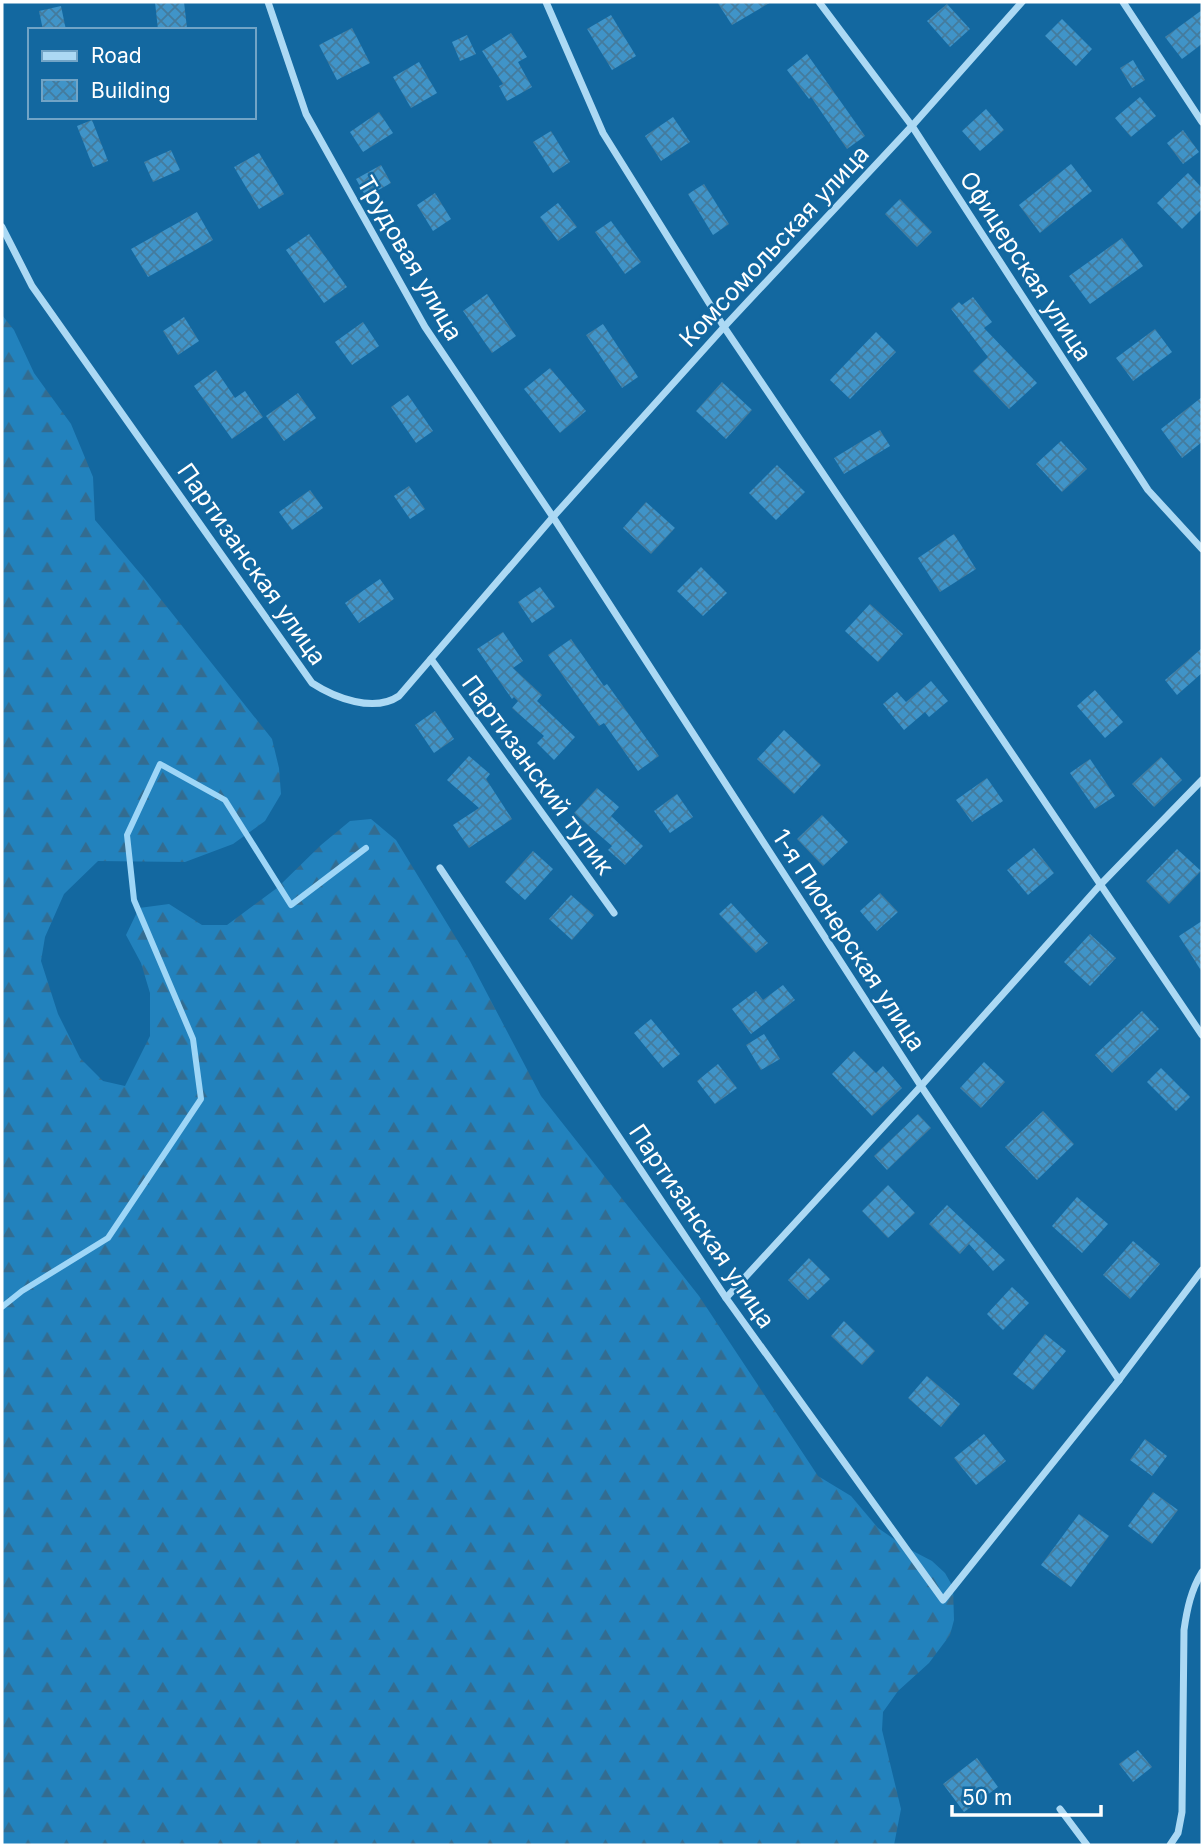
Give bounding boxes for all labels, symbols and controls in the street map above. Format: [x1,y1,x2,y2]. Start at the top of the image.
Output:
legend [28,28,256,119]
text: Road [91,43,142,68]
text: Building [91,78,171,103]
street label: Комсомольская улица [673,139,875,353]
street label: Офицерская улица [954,166,1098,366]
street label: Трудовая улица [351,170,469,346]
street label: Партизанская улица [171,457,333,671]
street label: Партизанский тупик [456,670,620,880]
street label: 1-я Пионерская улица [766,824,932,1056]
street label: Партизанская улица [623,1119,781,1333]
scale bar [952,1773,1101,1817]
text: 50 m [962,1785,1012,1810]

